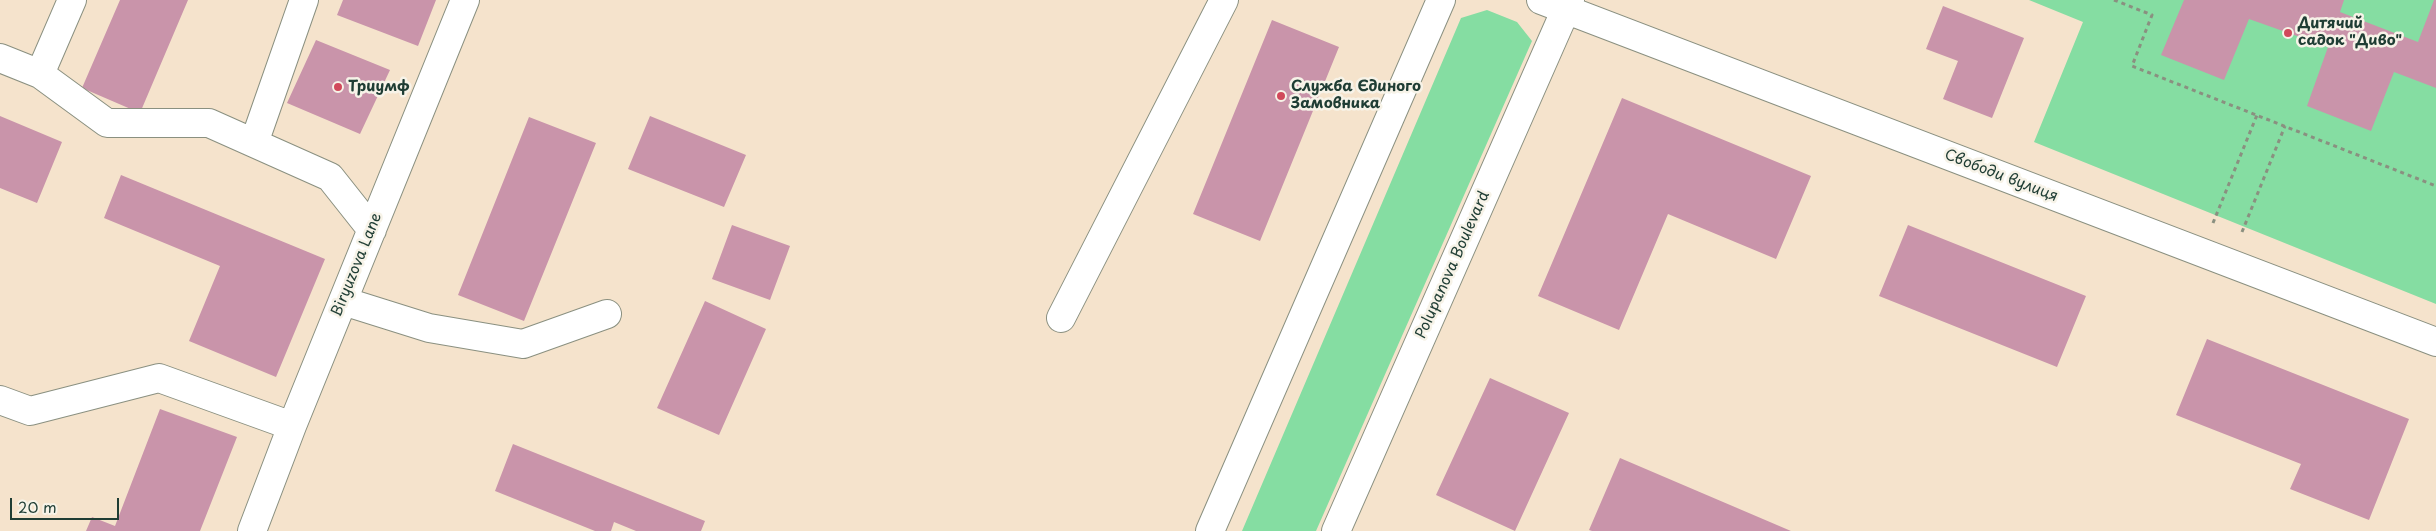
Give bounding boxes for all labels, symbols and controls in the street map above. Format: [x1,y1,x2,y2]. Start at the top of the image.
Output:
place label: Дитячий садок "Диво" [2298,15,2402,50]
marker: Дитячий садок "Диво" [2282,27,2294,39]
place label: Триумф [348,78,410,96]
place label: Служба Єдиного Замовника [1291,78,1421,113]
marker: Триумф [332,81,344,93]
marker: Служба Єдиного Замовника [1275,90,1287,102]
street label: Свободи вулиця [1942,146,2060,206]
street label: Polupanova Boulevard [1412,189,1494,341]
street label: Biryuzova Lane [328,210,386,320]
scale bar [12,488,121,520]
text: 20 m [18,495,57,518]

